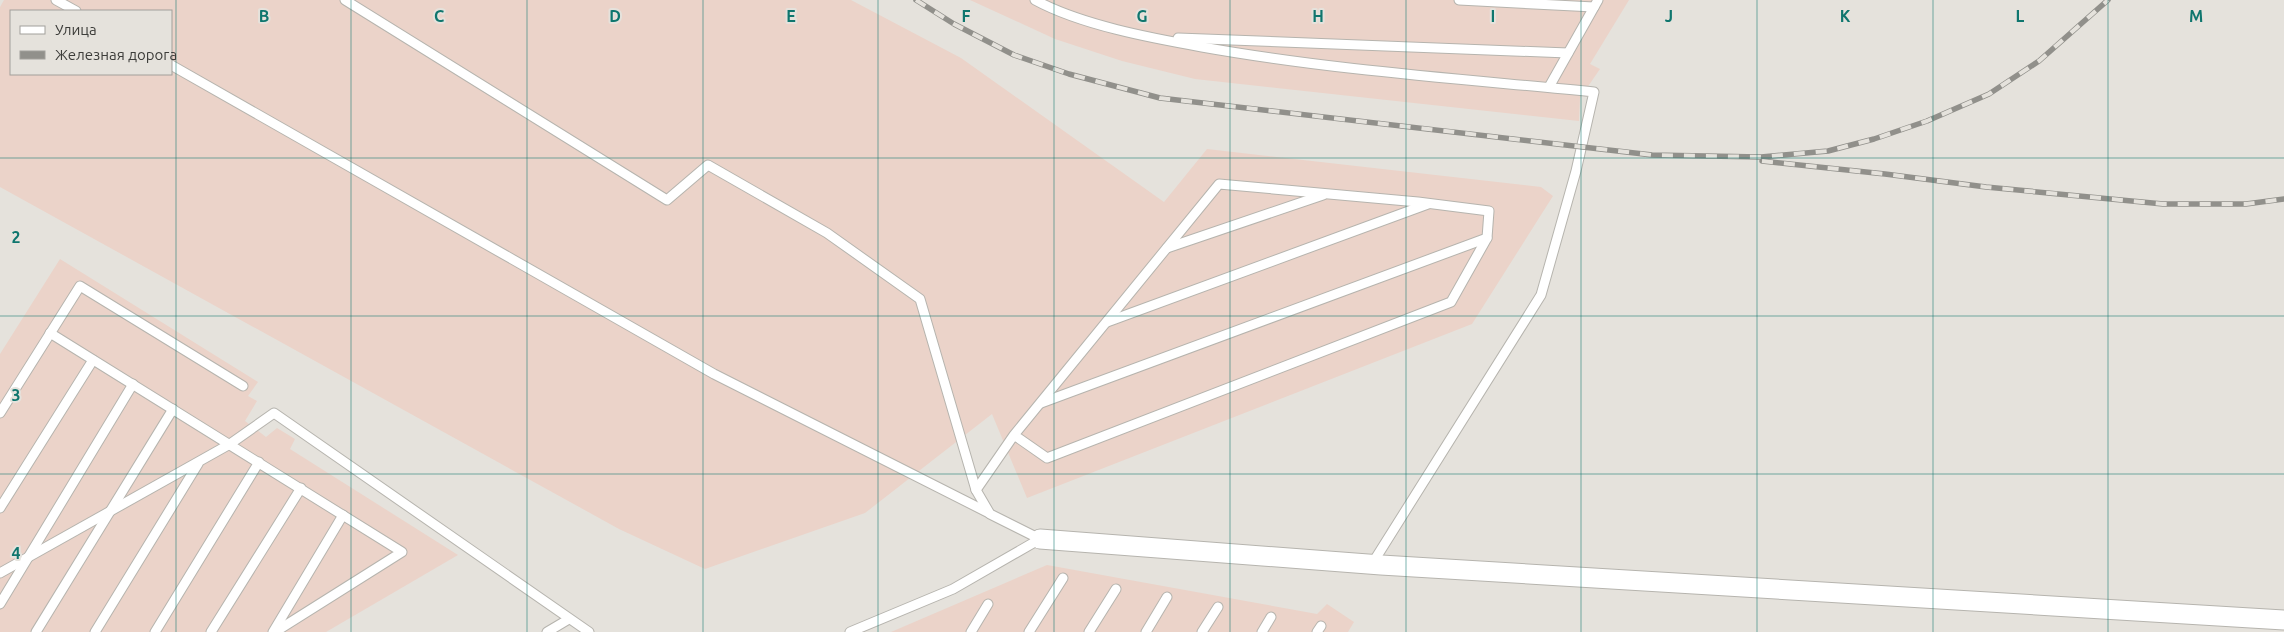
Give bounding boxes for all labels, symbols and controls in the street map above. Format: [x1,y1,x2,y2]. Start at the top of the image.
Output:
text: B [259,7,269,25]
text: C [434,7,444,25]
text: D [609,7,621,25]
text: E [786,7,796,25]
text: F [962,7,971,25]
text: G [1136,7,1148,25]
text: H [1312,7,1324,25]
text: I [1491,7,1495,25]
text: J [1665,7,1673,25]
text: K [1840,7,1851,25]
text: L [2016,7,2025,25]
text: M [2189,7,2203,25]
legend [10,10,172,75]
text: Улица [55,21,97,38]
text: Железная дорога [55,46,177,63]
text: 2 [11,228,21,246]
text: 3 [11,386,21,404]
text: 4 [11,544,21,562]

